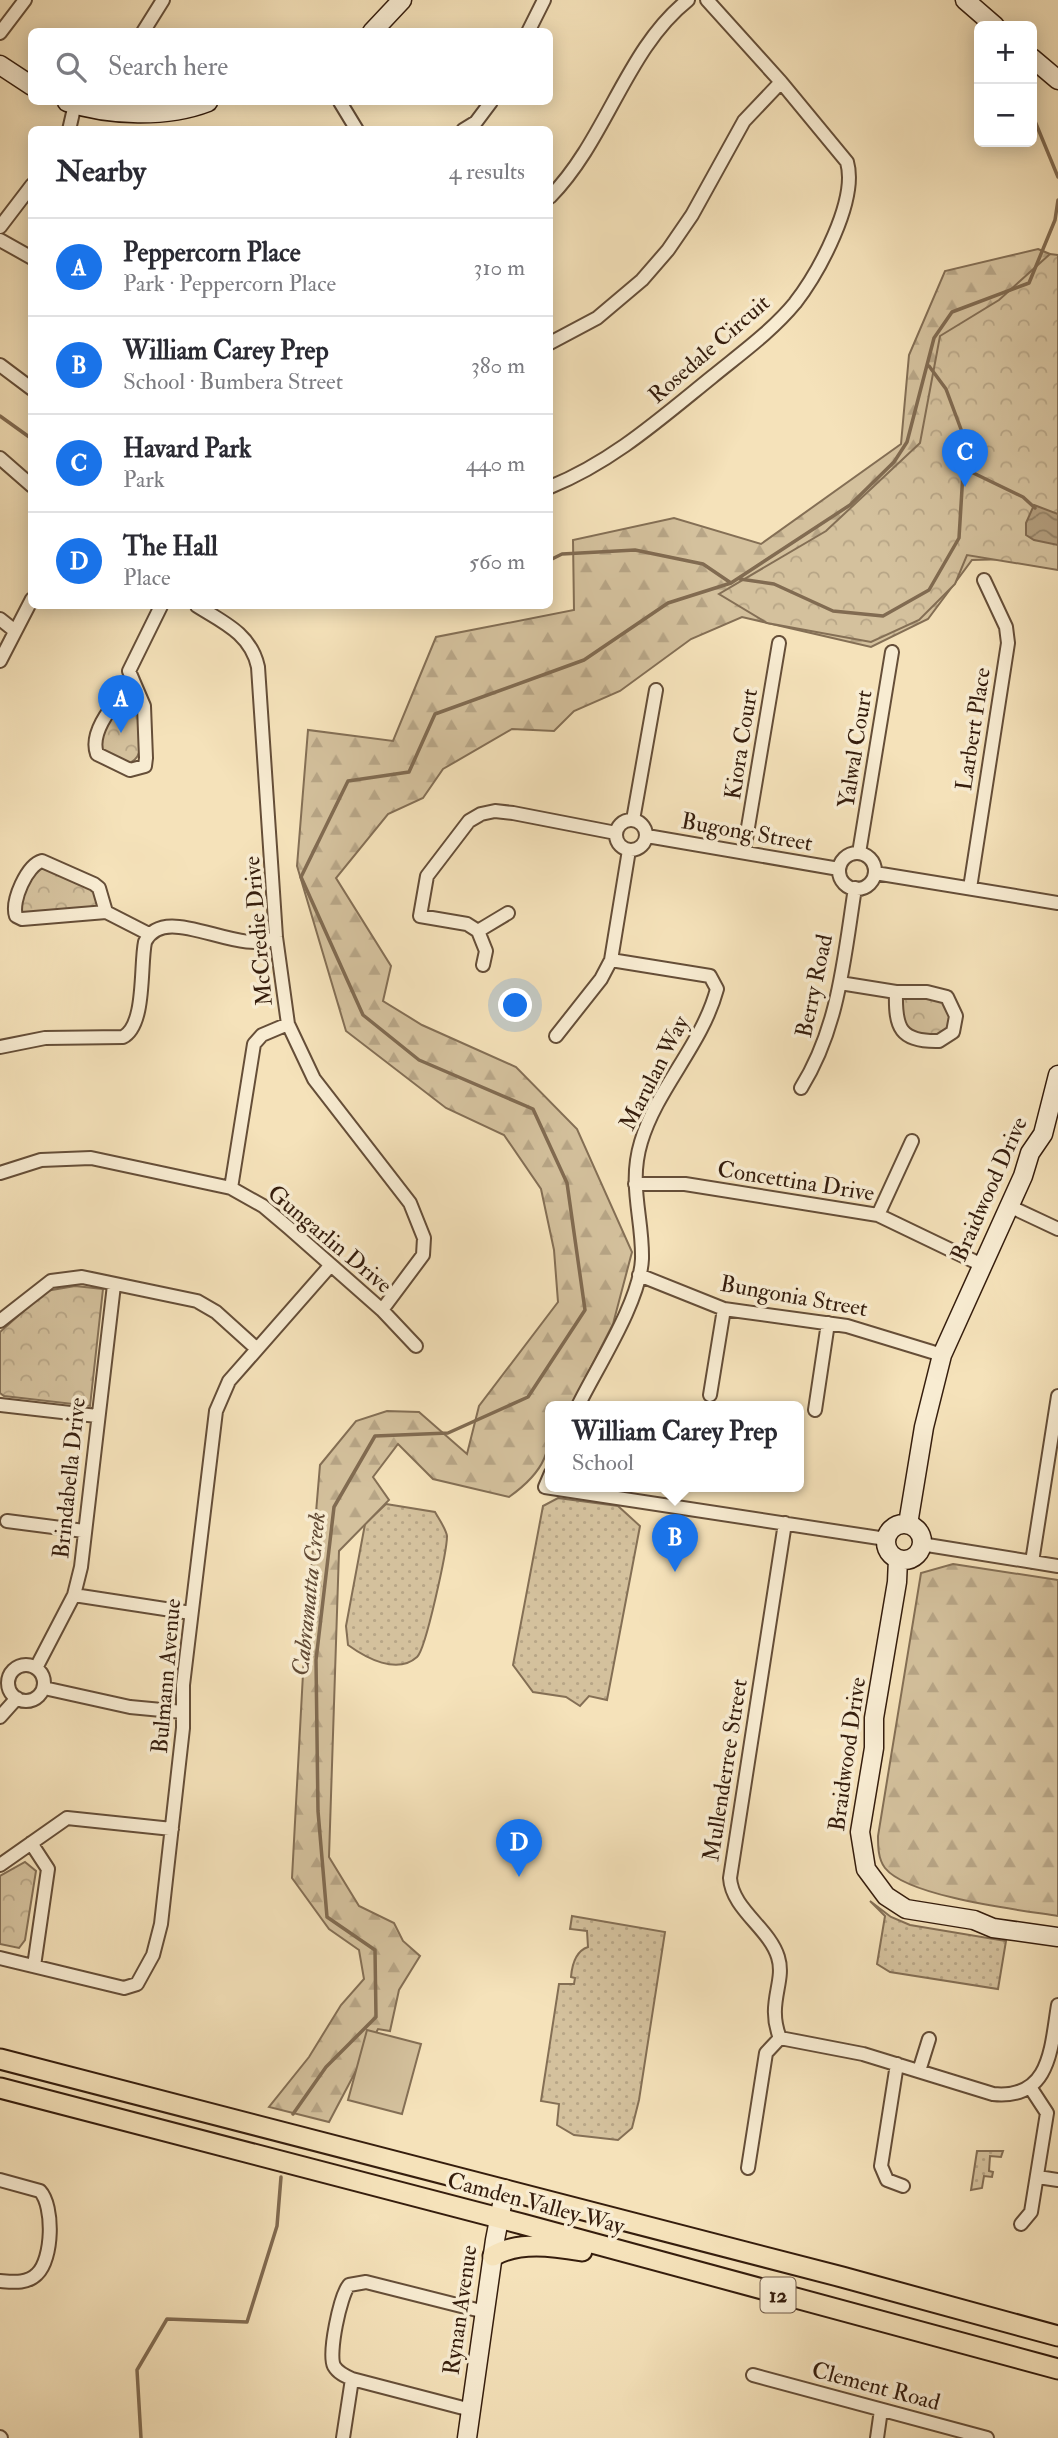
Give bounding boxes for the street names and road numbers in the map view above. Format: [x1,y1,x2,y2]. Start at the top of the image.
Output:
street label: Rosedale Circuit [642,288,776,410]
street label: Larbert Place [949,665,997,793]
street label: Kiora Court [718,686,764,802]
street label: Yalwal Court [831,688,879,810]
street label: Bugong Street [679,806,815,858]
street label: McCredie Drive [237,854,279,1007]
street label: Berry Road [789,932,839,1040]
street label: Marulan Way [613,1010,696,1135]
street label: Braidwood Drive [944,1112,1034,1266]
street label: Concettina Drive [715,1154,877,1208]
street label: Gungarlin Drive [262,1178,398,1300]
street label: Bungonia Street [718,1269,870,1323]
street label: Brindabella Drive [46,1396,92,1560]
street label: Bulmann Avenue [145,1597,187,1755]
street label: Braidwood Drive [822,1675,872,1833]
street label: Mullenderree Street [696,1677,754,1863]
street label: Camden Valley Way [444,2165,629,2241]
street label: Rynan Avenue [437,2243,484,2377]
road number: 12 [760,2278,796,2312]
street label: Clement Road [809,2355,943,2417]

